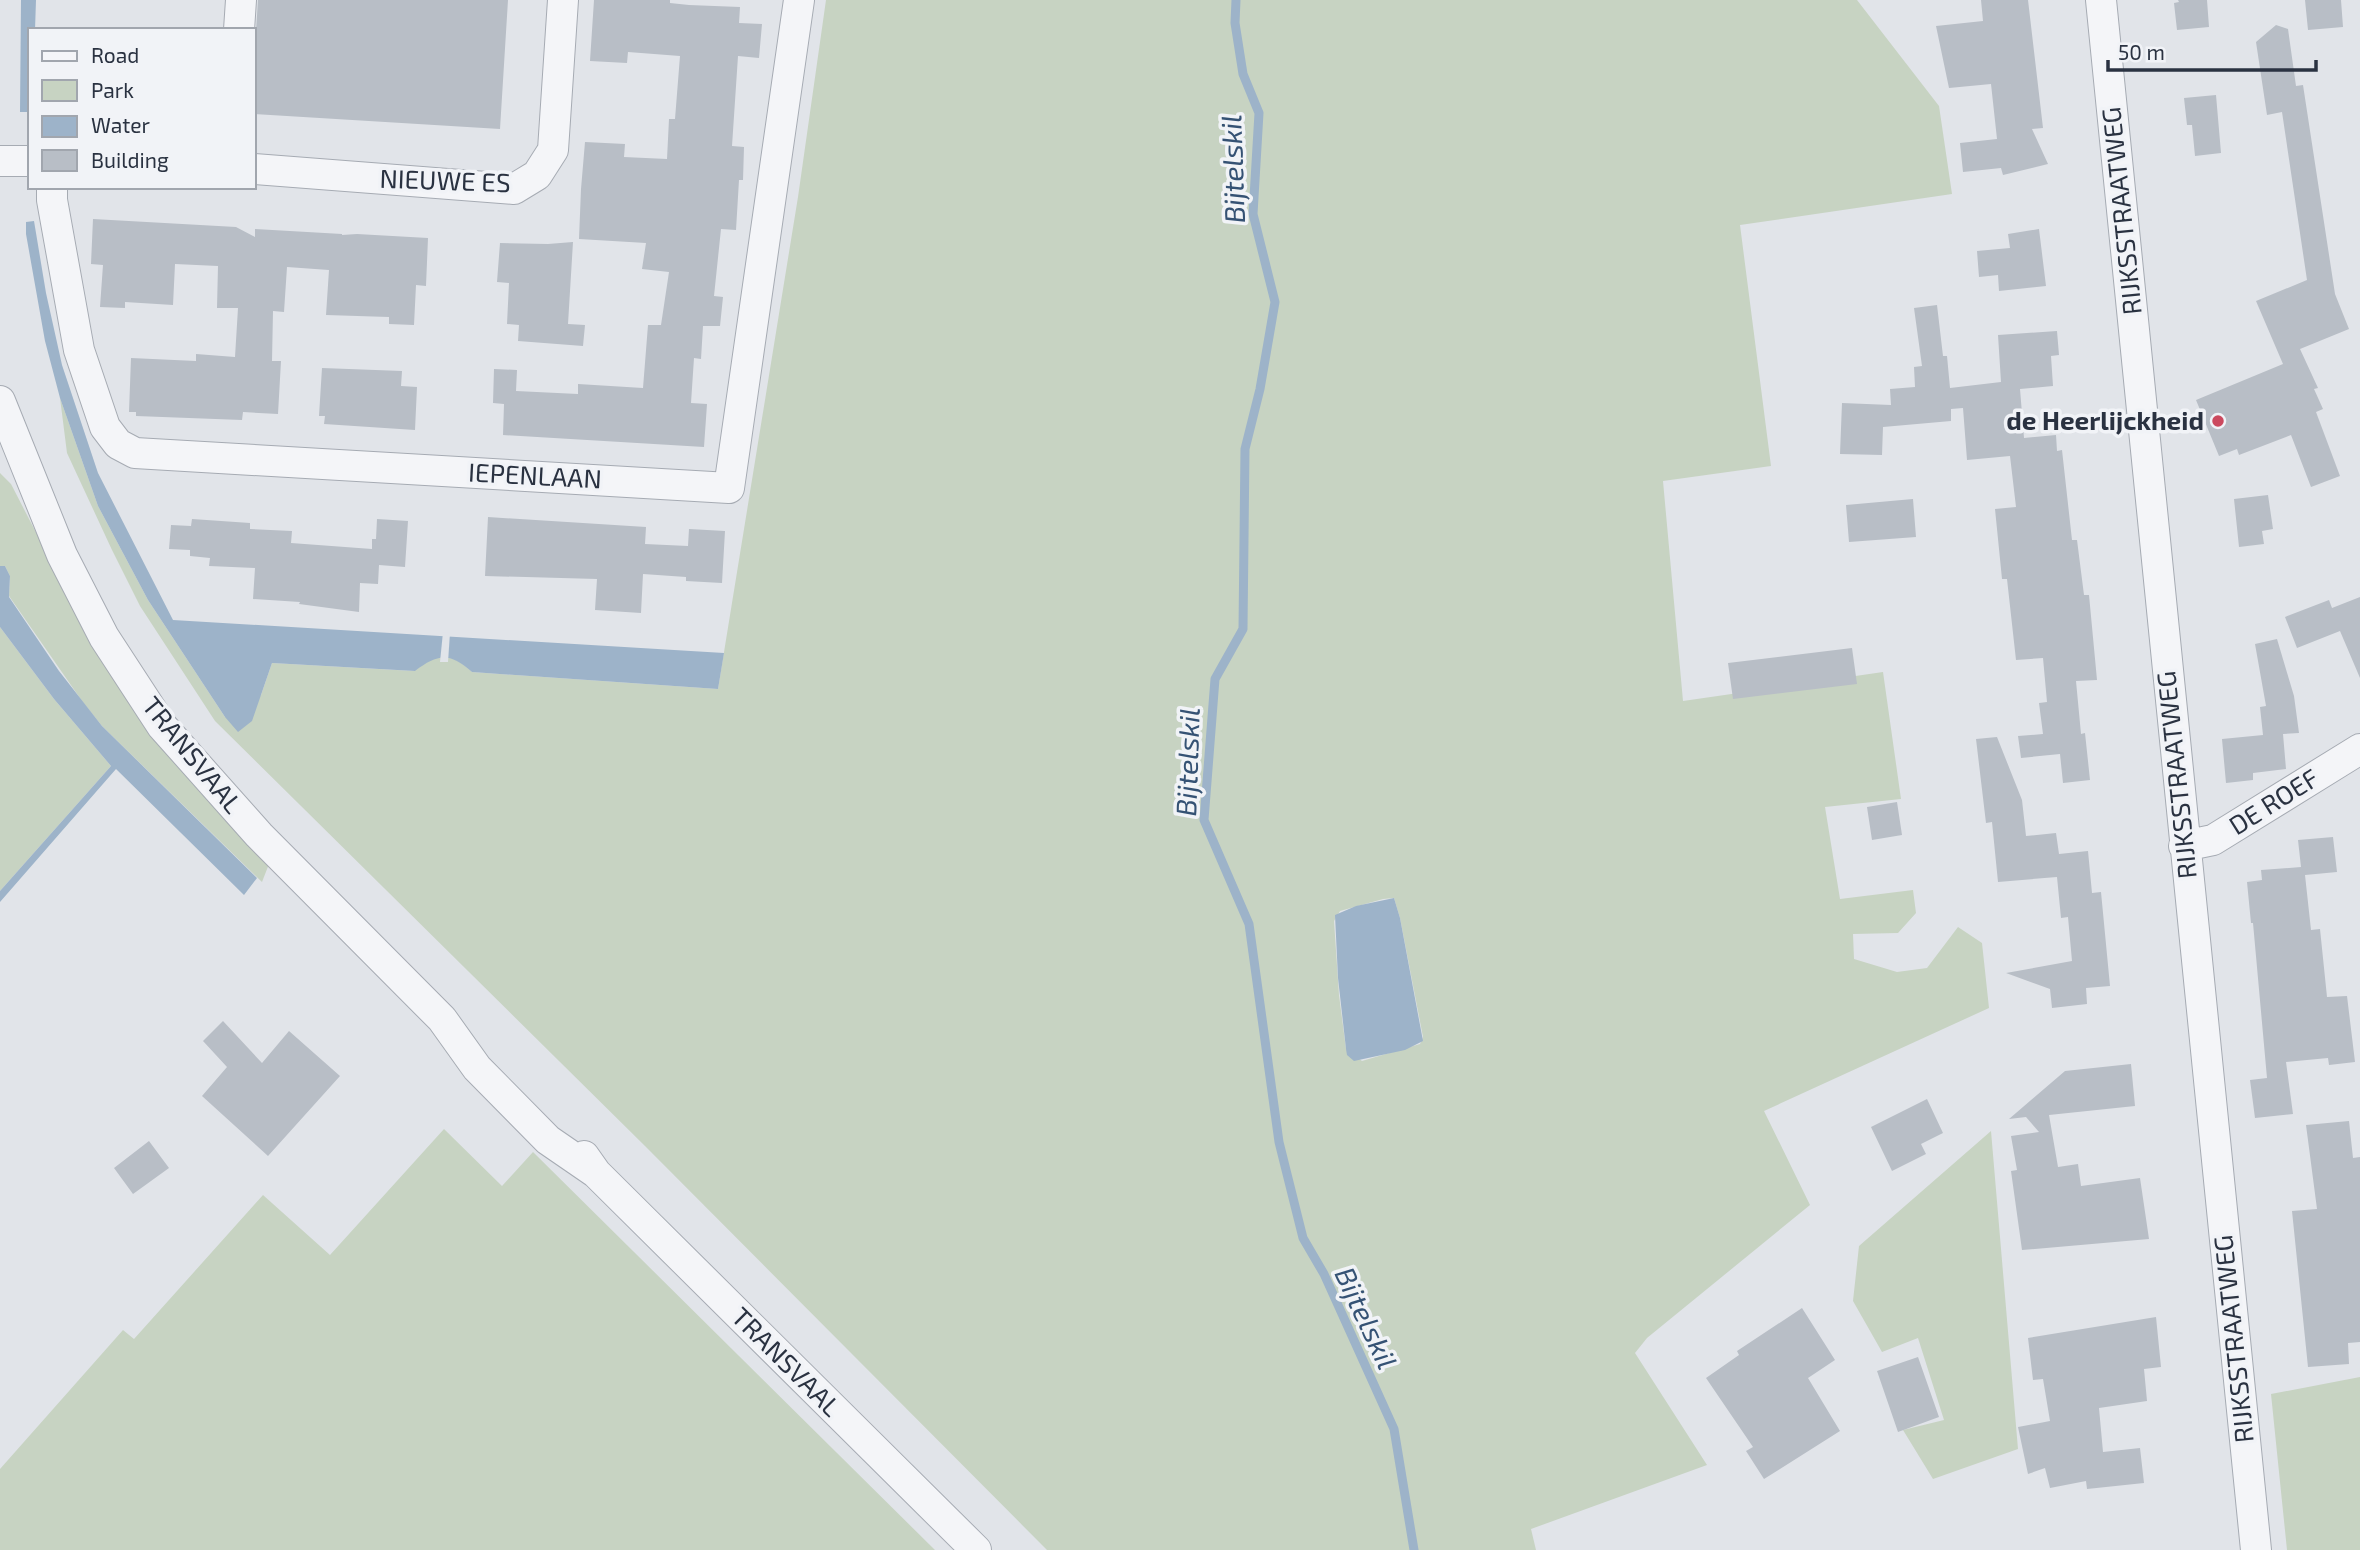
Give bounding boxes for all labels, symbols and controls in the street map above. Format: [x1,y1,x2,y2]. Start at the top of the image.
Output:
legend [28,28,256,189]
scale bar [2108,28,2316,72]
text: 50 m [2118,39,2165,64]
text: Road [91,42,139,67]
text: Park [91,77,134,102]
street label: RIJKSSTRAATWEG [2094,106,2147,317]
text: Water [91,112,150,137]
water label: Bijtelskil [1213,114,1251,224]
text: Building [91,147,169,172]
street label: NIEUWE ES [379,162,511,197]
place label: de Heerlijckheid [2006,404,2204,435]
marker: de Heerlijckheid [2210,413,2226,429]
street label: IEPENLAAN [468,456,603,493]
street label: RIJKSSTRAATWEG [2149,670,2202,881]
street label: TRANSVAAL [137,690,250,819]
water label: Bijtelskil [1168,707,1206,817]
street label: DE ROEF [2223,761,2324,840]
street label: RIJKSSTRAATWEG [2206,1234,2259,1445]
water label: Bijtelskil [1329,1261,1405,1374]
street label: TRANSVAAL [726,1300,848,1422]

